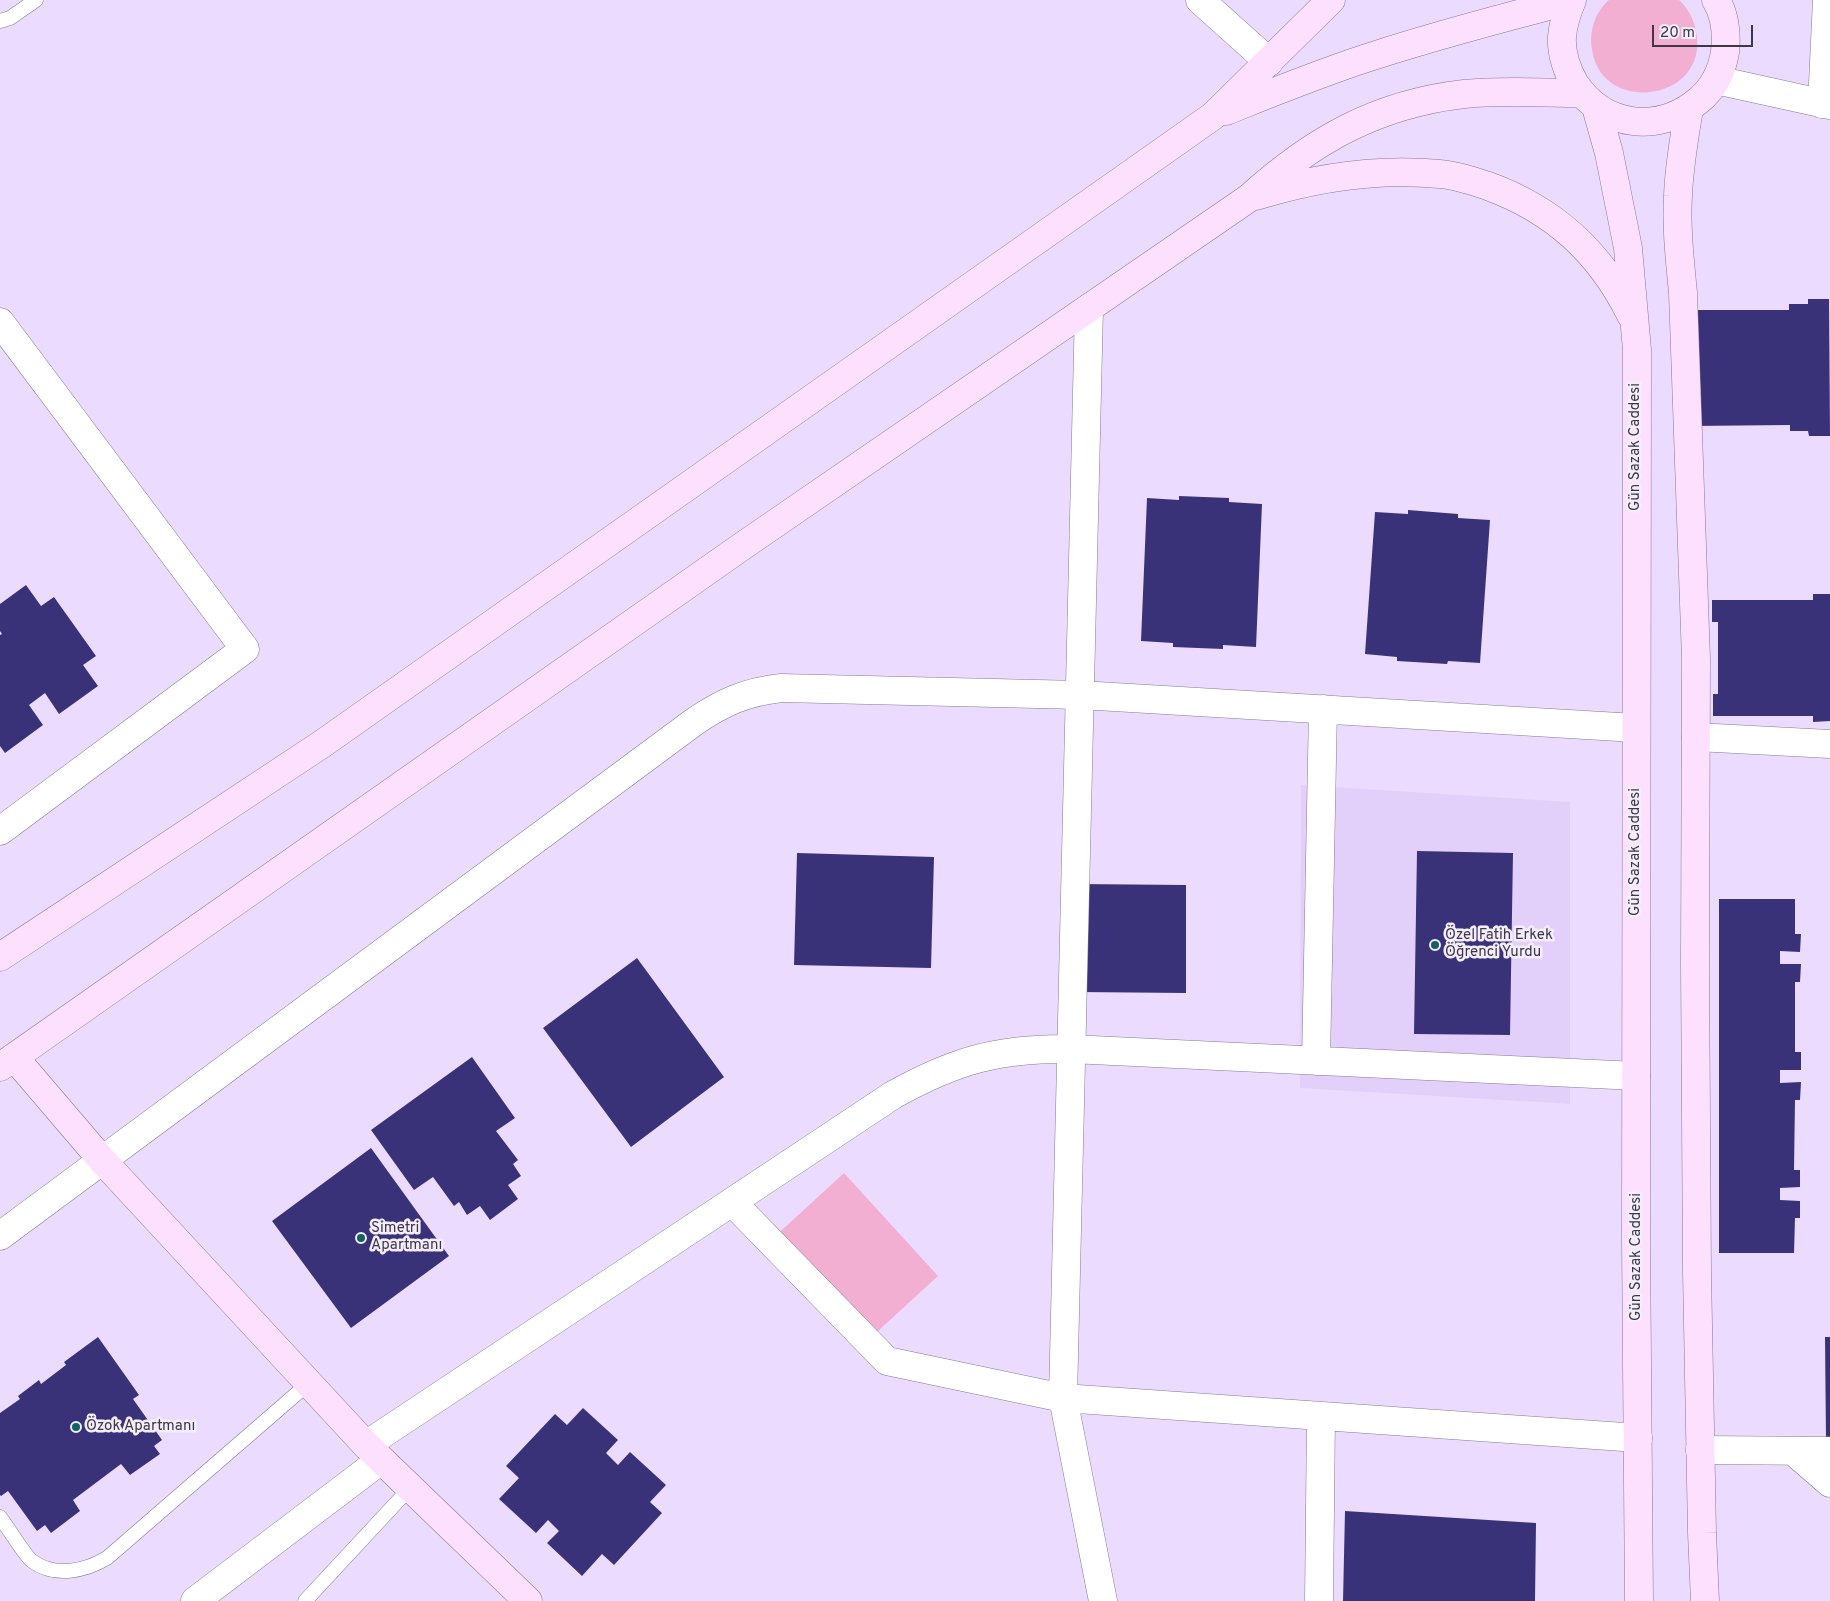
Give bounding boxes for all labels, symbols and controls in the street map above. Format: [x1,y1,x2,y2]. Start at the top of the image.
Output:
scale bar [1655,15,1756,47]
text: 20 m [1660,24,1695,43]
street label: Gün Sazak Caddesi [1627,383,1645,511]
street label: Gün Sazak Caddesi [1627,788,1645,916]
place label: Özel Fatih Erkek Öğrenci Yurdu [1445,927,1553,962]
marker: Özel Fatih Erkek Öğrenci Yurdu [1429,939,1441,951]
street label: Gün Sazak Caddesi [1628,1193,1646,1321]
place label: Simetri Apartmanı [371,1220,442,1255]
marker: Simetri Apartmanı [355,1232,367,1244]
place label: Özok Apartmanı [86,1418,195,1436]
marker: Özok Apartmanı [70,1421,82,1433]

